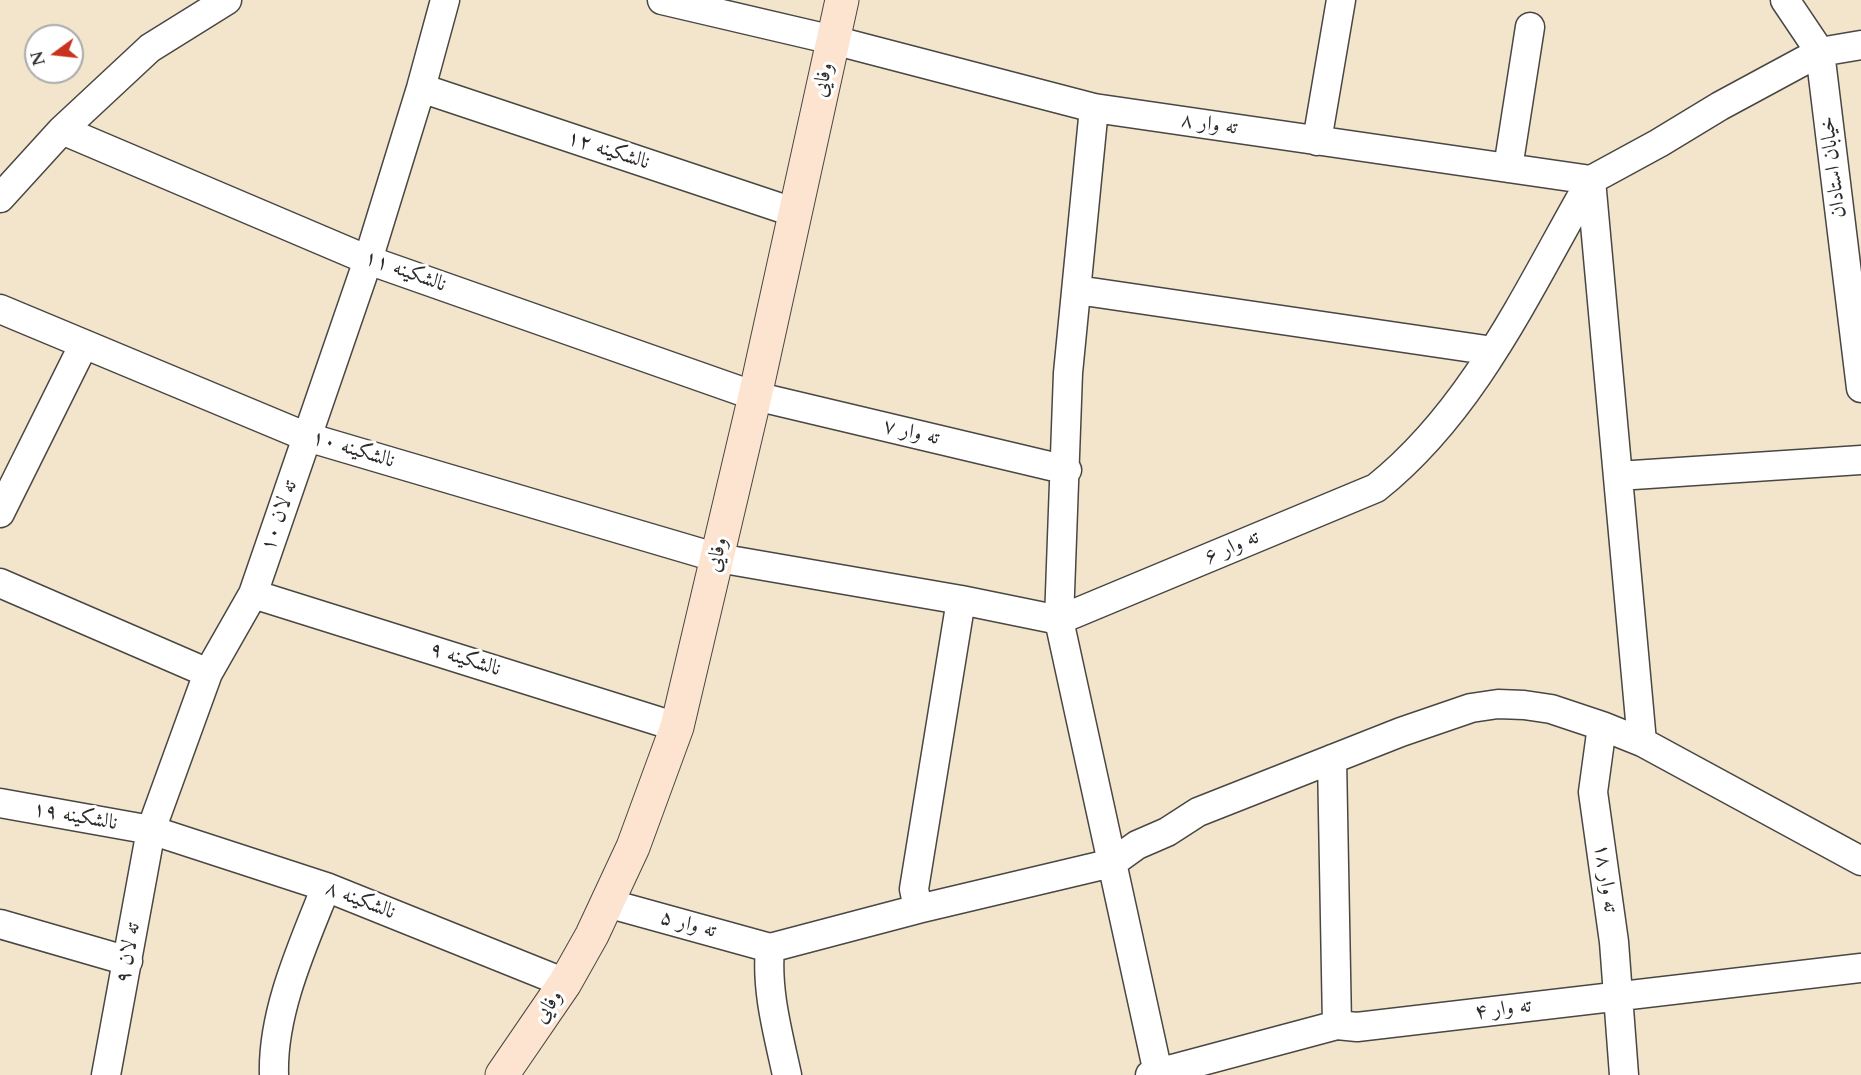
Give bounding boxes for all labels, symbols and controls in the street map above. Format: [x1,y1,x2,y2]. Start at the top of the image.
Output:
north arrow [24,24,84,84]
text: N [26,49,51,68]
street label: وفایی [808,60,840,100]
street label: ته وار ۸ [1179,109,1239,141]
street label: خیابان استادان [1815,115,1853,219]
street label: نالشکینه ۱۲ [564,126,652,176]
street label: نالشکینه ۱۱ [361,246,449,298]
street label: ته وار ۷ [880,414,942,452]
street label: نالشکینه ۱۰ [309,426,397,474]
street label: ته لان ۱۰ [256,477,304,555]
street label: ته وار ۶ [1201,525,1263,571]
street label: وفایی [702,535,734,575]
street label: نالشکینه ۹ [426,637,504,683]
street label: نالشکینه ۱۹ [31,797,119,837]
street label: ته وار ۱۸ [1588,842,1622,914]
street label: نالشکینه ۸ [321,876,399,926]
street label: ته وار ۵ [657,905,719,945]
street label: ته لان ۹ [111,921,147,985]
street label: وفایی [529,986,569,1028]
street label: ته وار ۴ [1473,994,1533,1026]

